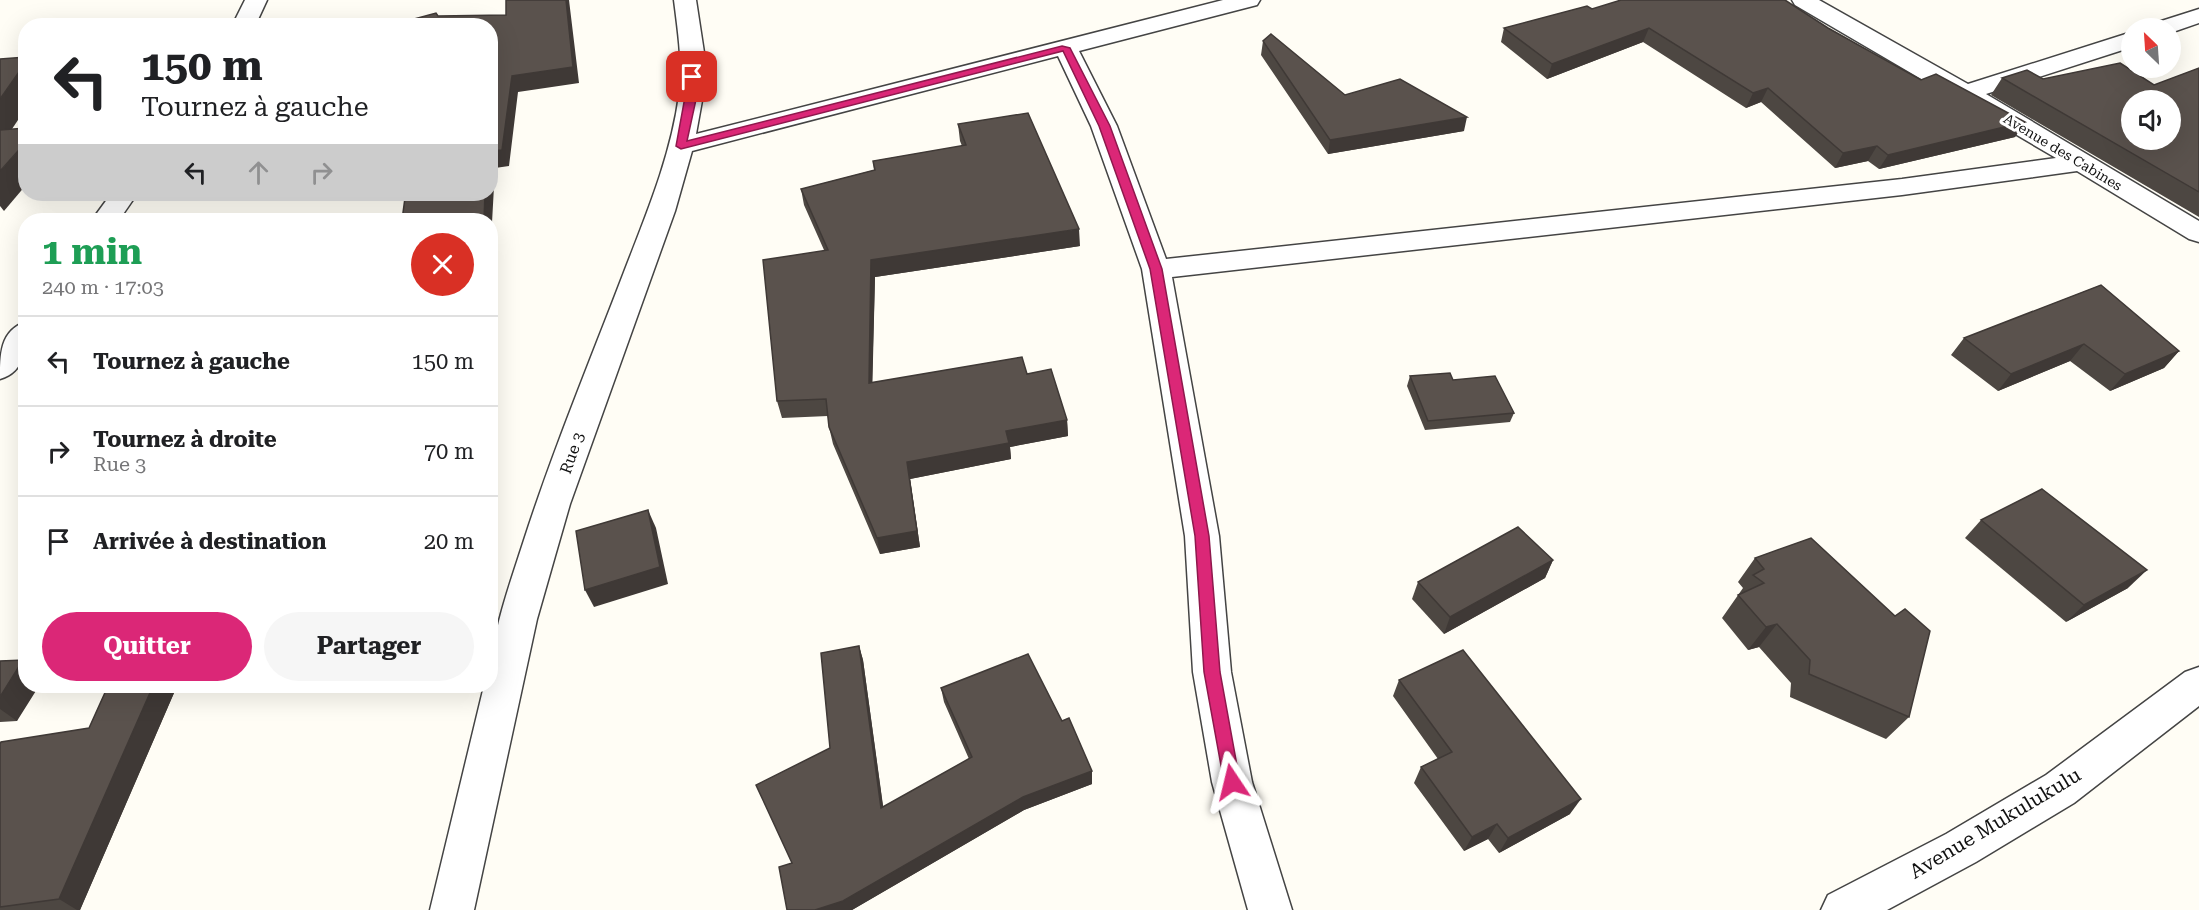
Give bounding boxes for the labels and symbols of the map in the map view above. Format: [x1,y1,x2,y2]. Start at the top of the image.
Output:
north arrow [2121,18,2181,78]
pin [666,51,717,102]
street label: Avenue des Cabines [2001,110,2125,194]
street label: Rue 3 [556,430,588,476]
position arrow [1200,750,1264,814]
street label: Avenue Mukulukulu [1905,762,2085,884]

